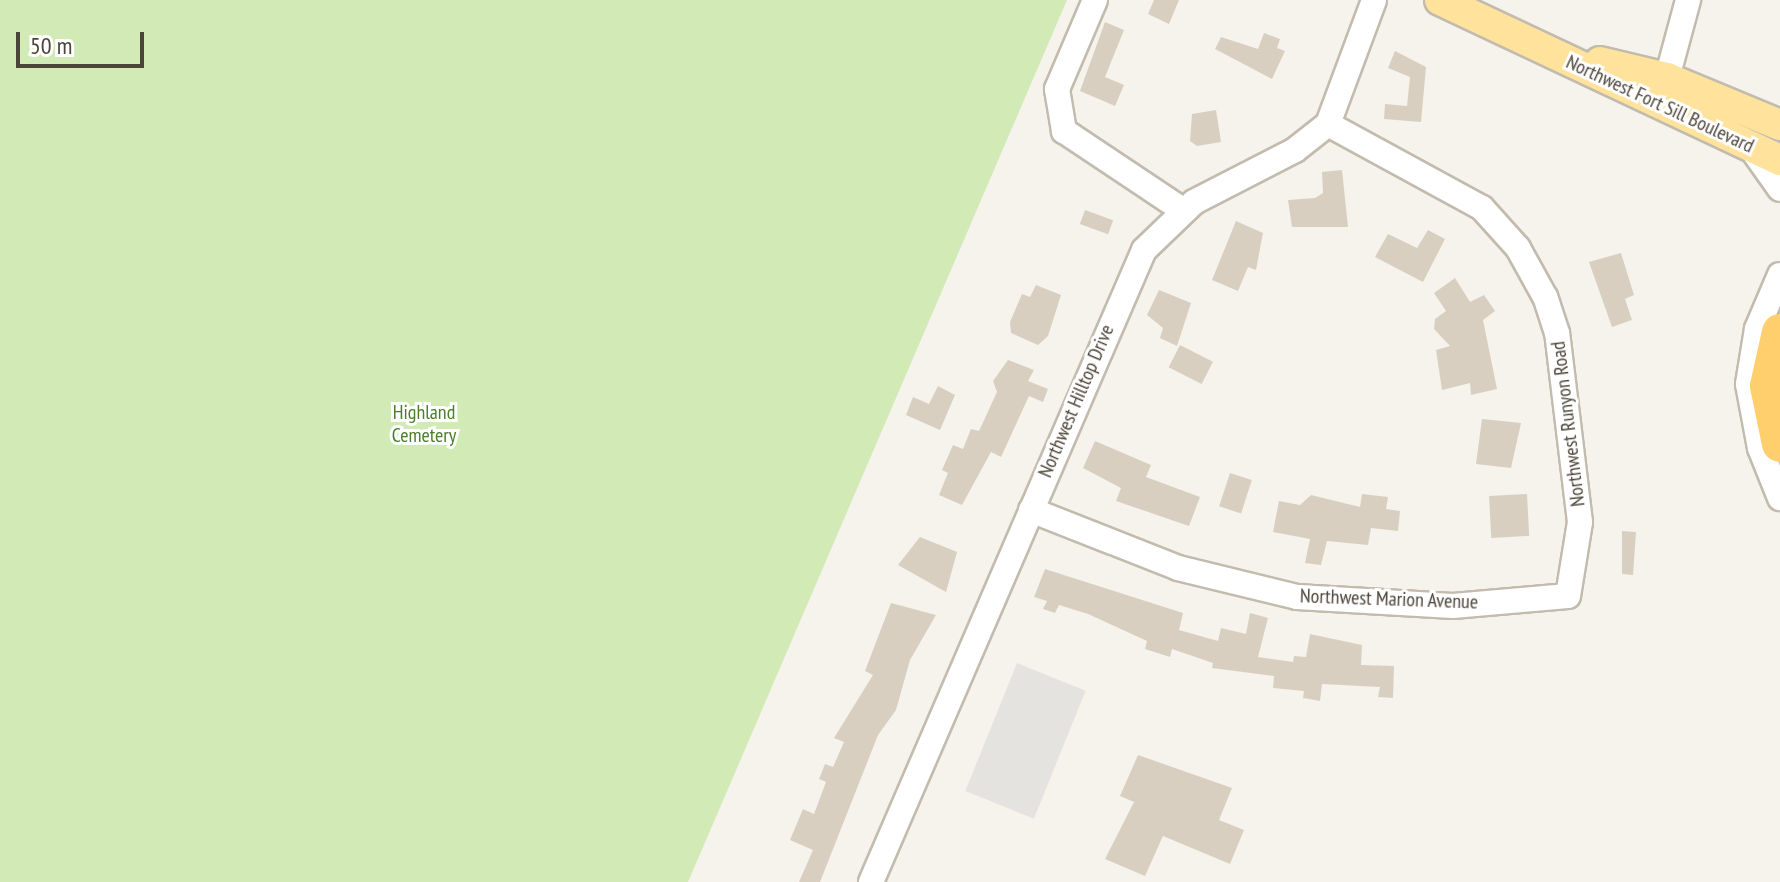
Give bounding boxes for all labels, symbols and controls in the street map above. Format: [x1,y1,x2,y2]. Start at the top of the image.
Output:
scale bar [20,16,148,66]
text: 50 m [30,30,72,61]
street label: Northwest Fort Sill Boulevard [1562,50,1758,158]
street label: Northwest Hilltop Drive [1033,321,1119,481]
street label: Northwest Runyon Road [1546,340,1590,508]
park label: Highland Cemetery [392,400,456,447]
street label: Northwest Marion Avenue [1299,584,1479,614]

